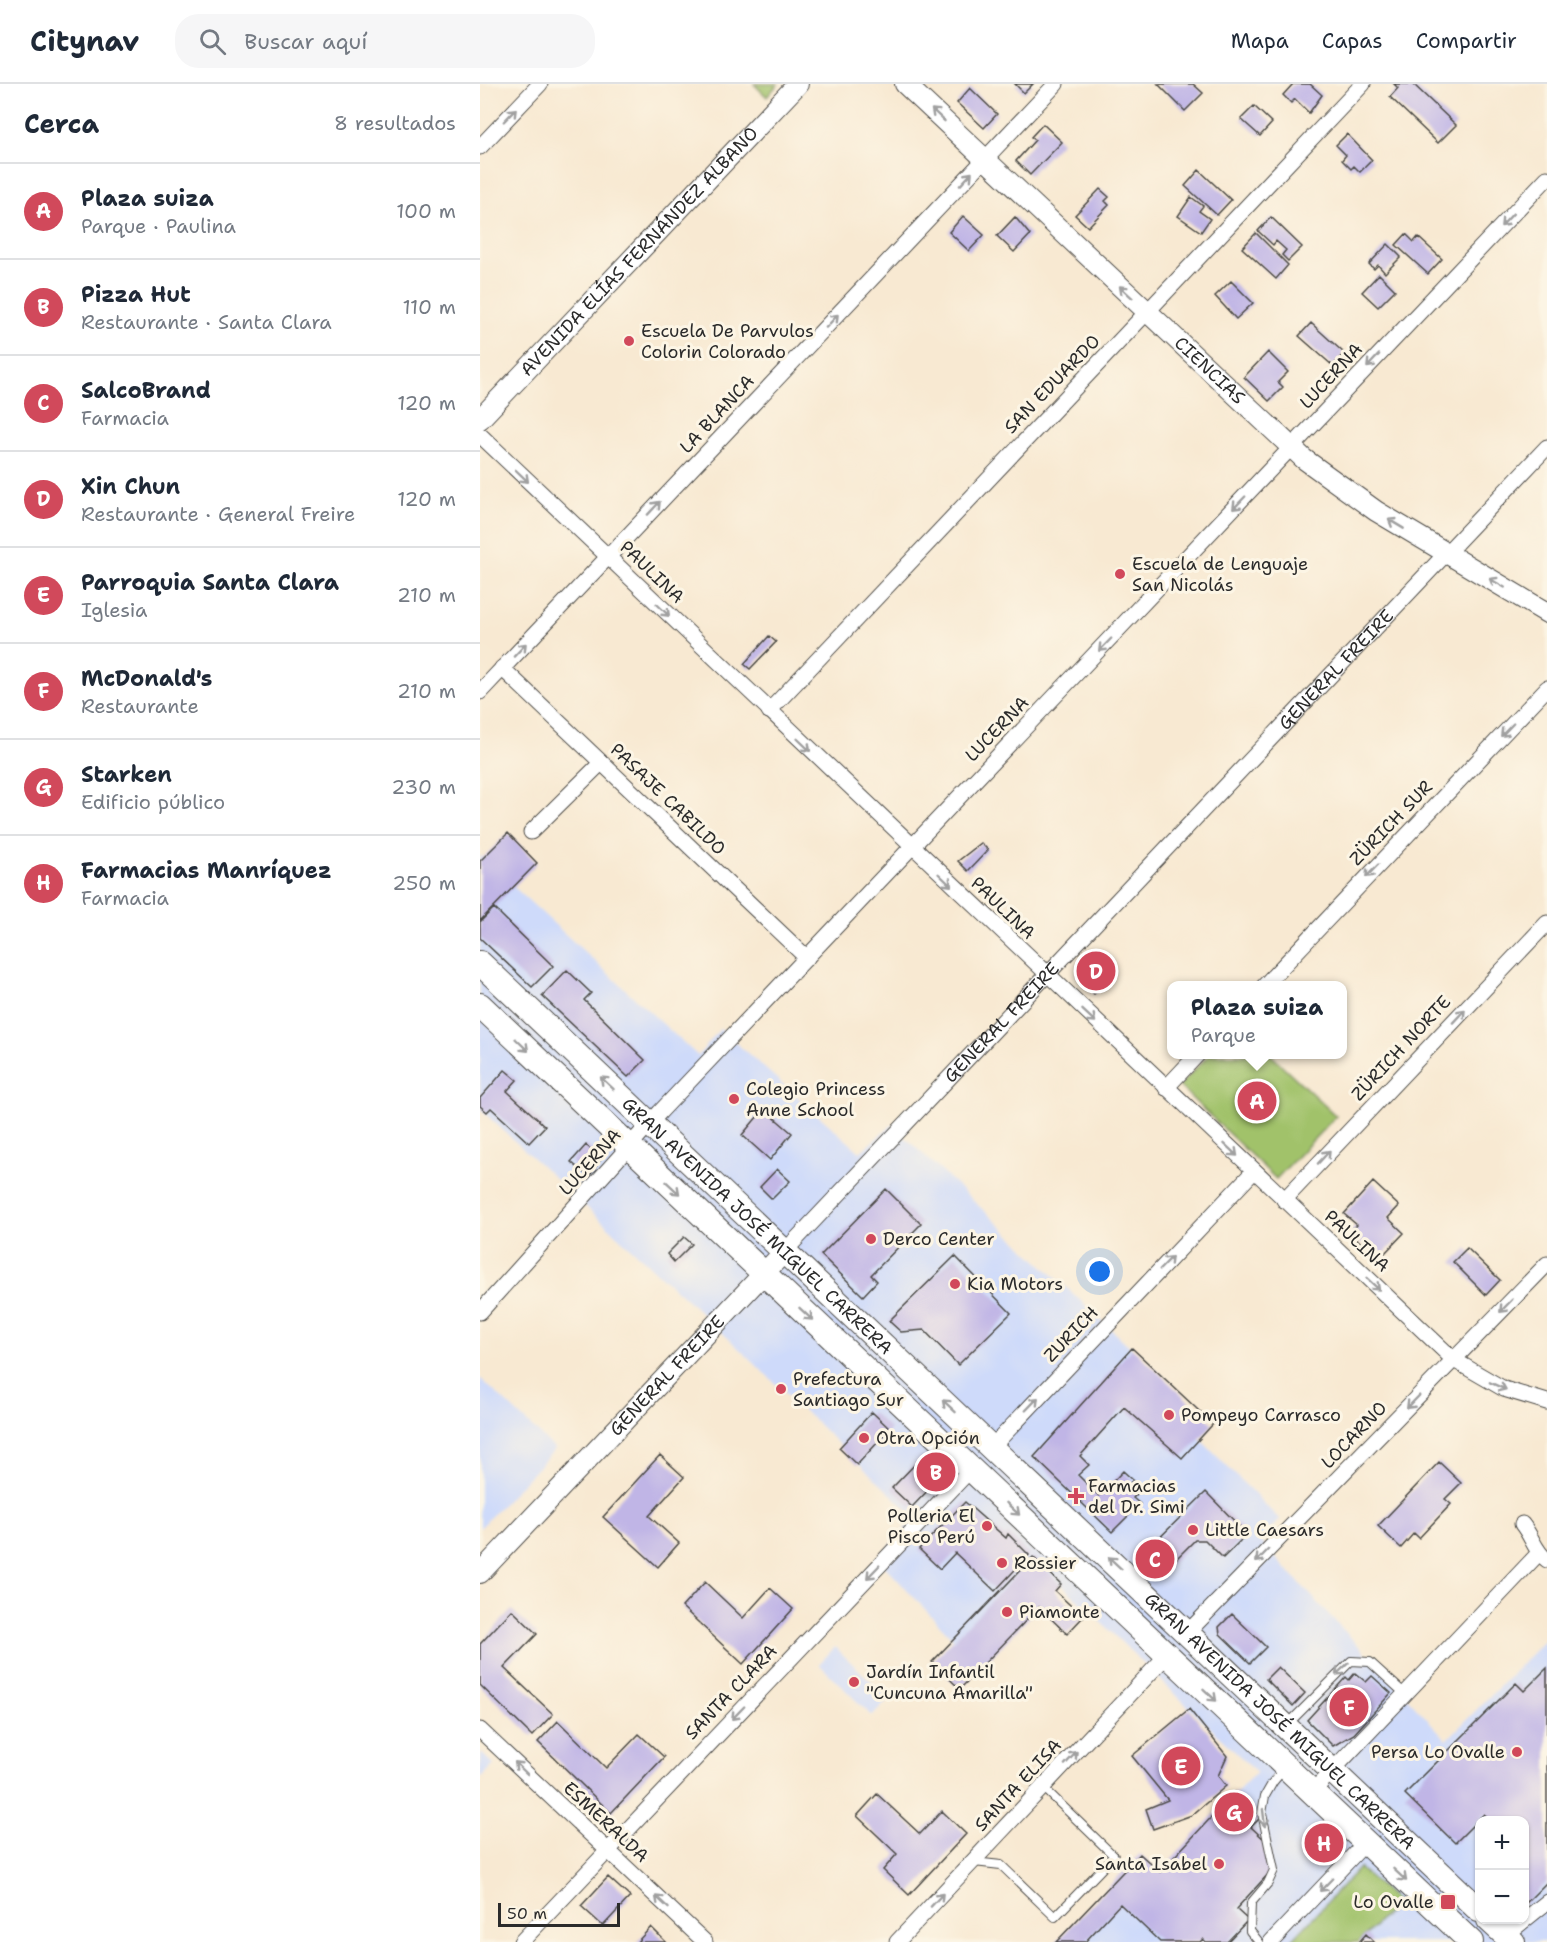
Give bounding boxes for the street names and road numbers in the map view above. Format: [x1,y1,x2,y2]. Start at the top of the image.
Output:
street label: AVENIDA ELÍAS FERNÁNDEZ ALBANO [515,122,763,381]
street label: SAN EDUARDO [999,329,1105,439]
street label: CIENCIAS [1169,331,1250,409]
street label: LUCERNA [1294,338,1368,414]
street label: LA BLANCA [674,370,760,458]
street label: PAULINA [615,535,689,609]
street label: GENERAL FREIRE [1273,604,1399,735]
street label: LUCERNA [960,691,1034,767]
street label: PASAJE CABILDO [605,738,731,860]
street label: ZÜRICH SUR [1344,775,1438,871]
street label: PAULINA [966,871,1040,945]
street label: GENERAL FREIRE [939,957,1065,1088]
street label: ZÜRICH NORTE [1346,990,1456,1106]
street label: GRAN AVENIDA JOSÉ MIGUEL CARRERA [617,1092,898,1360]
street label: LUCERNA [554,1123,626,1201]
street label: PAULINA [1319,1205,1395,1277]
street label: ZURICH [1038,1301,1104,1367]
street label: GENERAL FREIRE [604,1310,730,1441]
street label: LOCARNO [1316,1396,1392,1474]
street label: GRAN AVENIDA JOSÉ MIGUEL CARRERA [1143,1586,1419,1854]
street label: SANTA CLARA [680,1639,782,1745]
street label: SANTA ELISA [969,1734,1067,1836]
street label: ESMERALDA [558,1776,654,1868]

